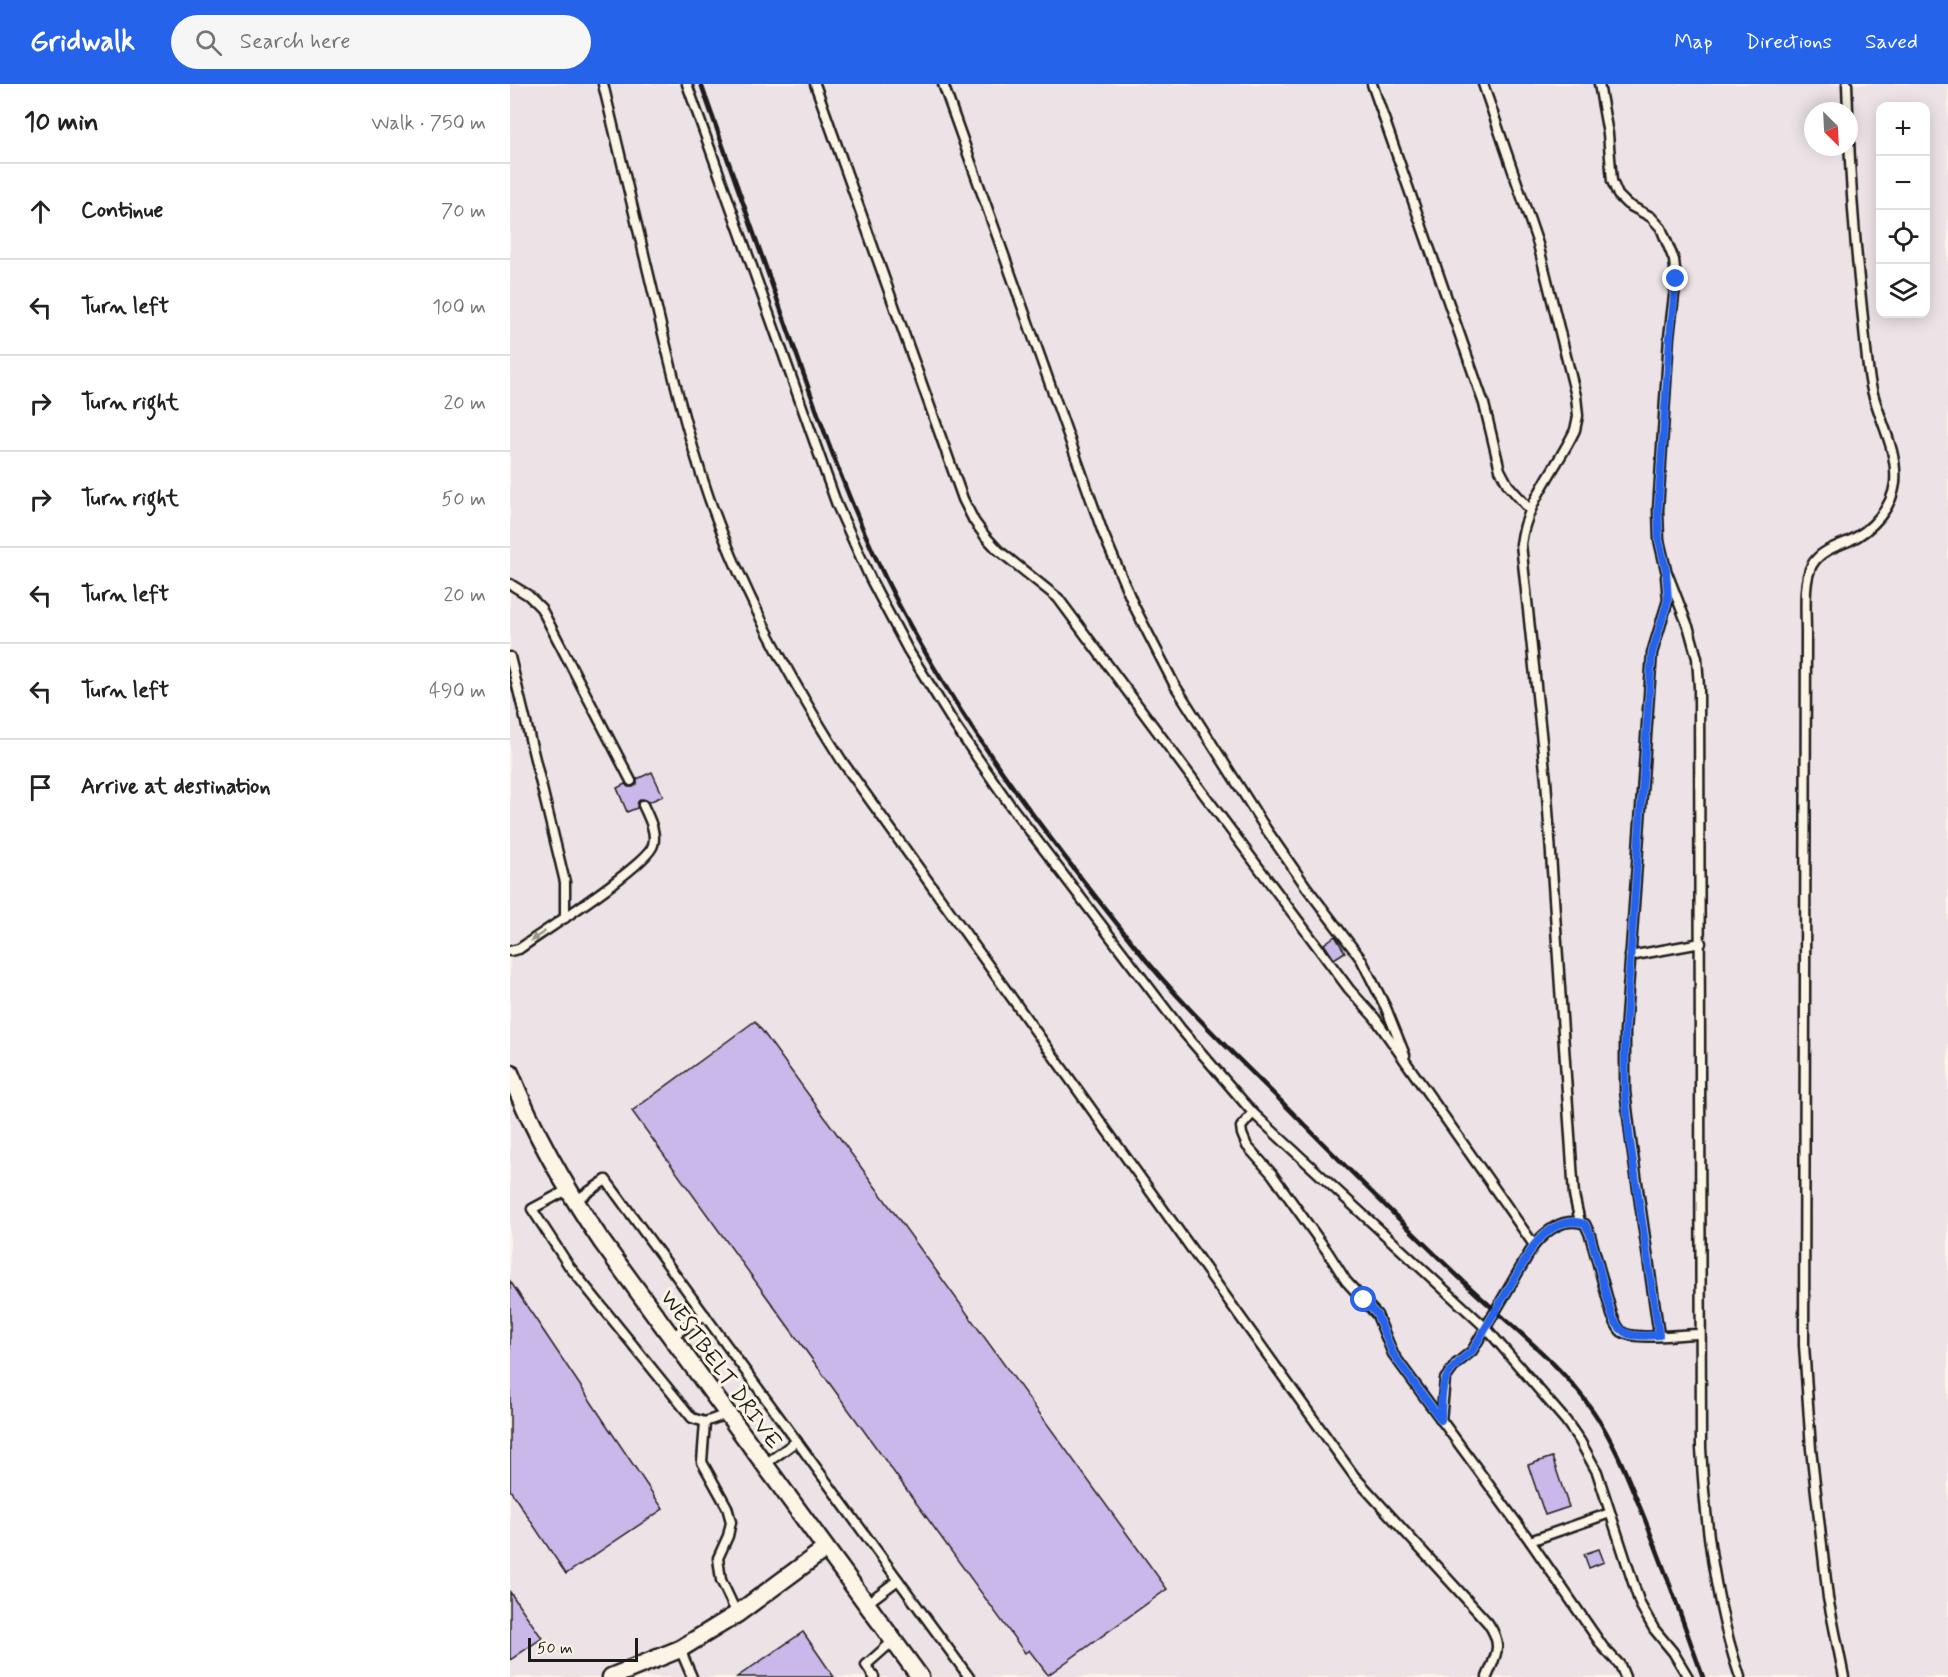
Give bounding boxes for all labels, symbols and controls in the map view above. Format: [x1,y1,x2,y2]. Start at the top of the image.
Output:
search box [171,15,591,69]
text: Gridwalk [30,24,135,61]
icon: search [192,26,225,59]
text: Search here [240,28,351,56]
text: Map [1674,28,1713,56]
text: Directions [1746,28,1832,56]
text: Saved [1865,28,1918,56]
north arrow [1804,102,1858,156]
map controls [1876,102,1930,318]
button: + [1876,102,1930,156]
text: 10 min [24,106,99,140]
text: Walk · 750 m [371,110,486,137]
button: − [1876,156,1930,210]
icon: ahead [24,195,57,228]
text: Continue [81,197,163,225]
text: 70 m [441,198,486,225]
button: locate [1876,210,1930,264]
button: layers [1876,264,1930,318]
route end [1662,265,1688,291]
icon: left [24,291,57,324]
text: Turn left [81,293,169,321]
text: 100 m [432,294,486,321]
icon: right [24,387,57,420]
text: Turn right [81,389,179,417]
text: 20 m [443,390,486,417]
icon: right [24,483,57,516]
text: Turn right [81,485,179,513]
text: 50 m [441,486,486,513]
icon: left [24,579,57,612]
text: Turn left [81,581,169,609]
text: 20 m [443,582,486,609]
icon: left [24,675,57,708]
text: Turn left [81,677,169,705]
text: 490 m [429,678,486,705]
icon: arrive [24,771,57,804]
text: Arrive at destination [81,773,271,801]
one-way arrow [530,930,546,941]
street label: WESTBELT DRIVE [653,1285,788,1455]
route start [1350,1286,1376,1312]
scale bar [528,1635,638,1662]
text: 50 m [537,1638,573,1659]

